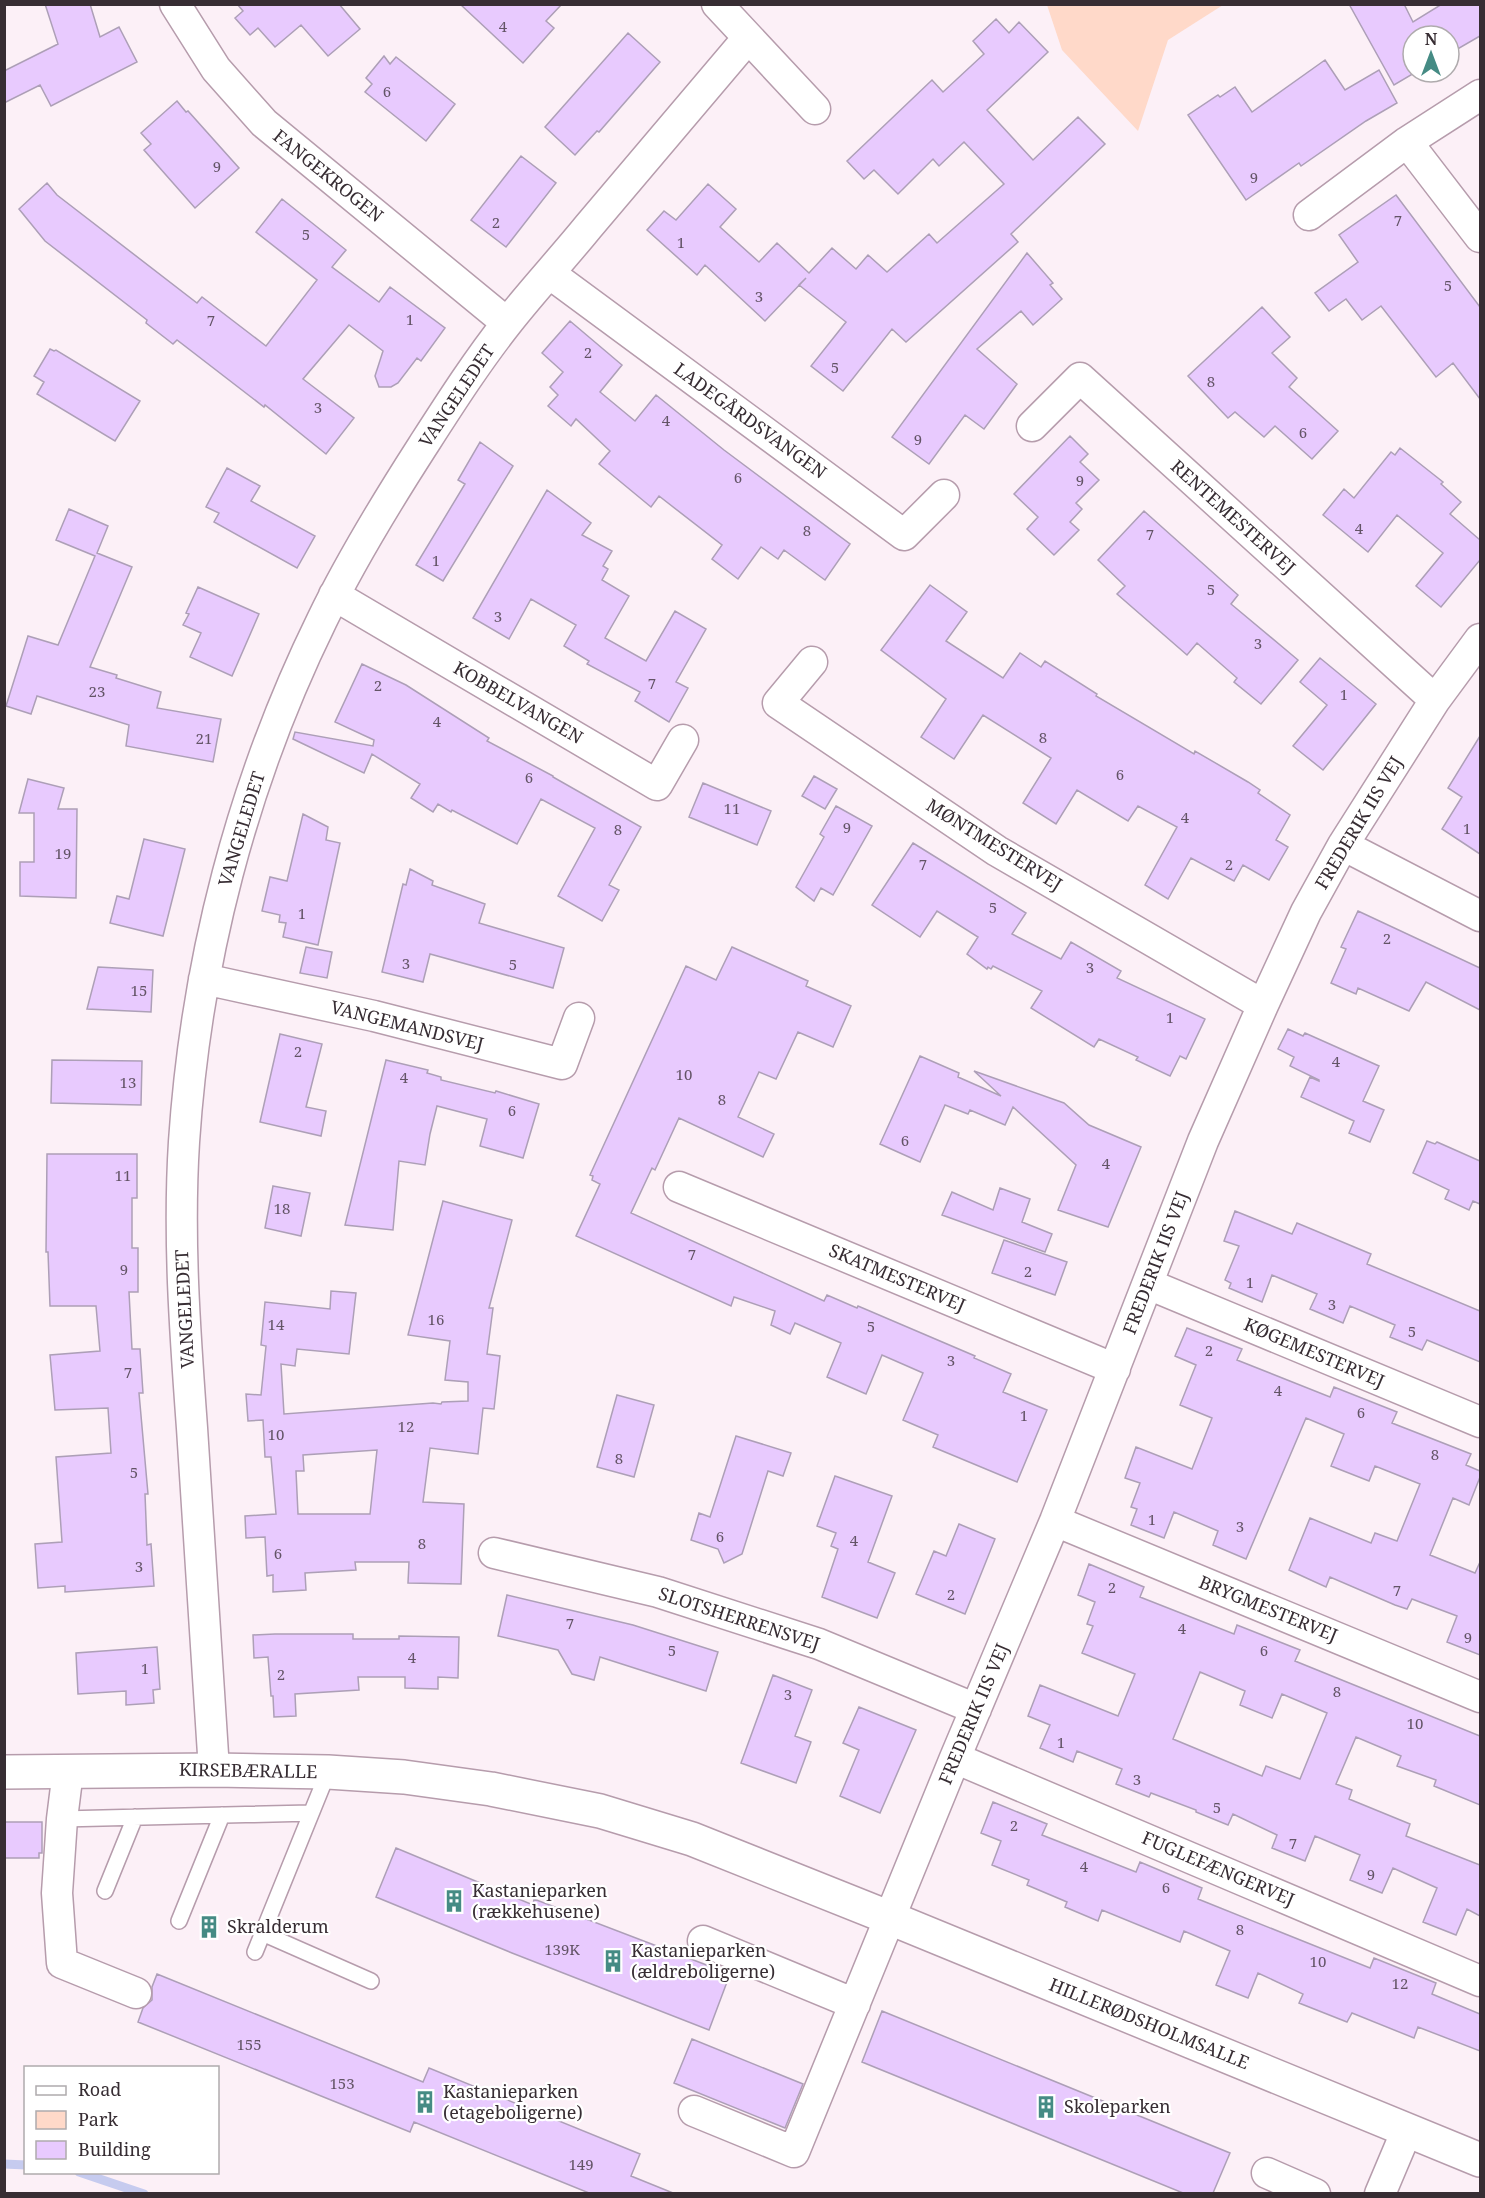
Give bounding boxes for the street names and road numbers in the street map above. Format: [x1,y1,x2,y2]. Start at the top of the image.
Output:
street label: FANGEKROGEN [269,123,389,227]
street label: VANGELEDET [413,339,499,451]
street label: LADEGÅRDSVANGEN [670,357,832,484]
street label: RENTEMESTERVEJ [1166,454,1301,579]
street label: KOBBELVANGEN [449,655,588,749]
street label: FREDERIK IIS VEJ [1309,752,1407,893]
street label: VANGELEDET [212,768,270,889]
street label: MØNTMESTERVEJ [922,793,1067,896]
street label: VANGEMANDSVEJ [328,994,486,1056]
street label: FREDERIK IIS VEJ [1117,1188,1193,1337]
street label: SKATMESTERVEJ [826,1238,969,1317]
street label: VANGELEDET [169,1249,199,1369]
street label: KØGEMESTERVEJ [1240,1312,1388,1393]
street label: BRYGMESTERVEJ [1196,1569,1341,1647]
street label: SLOTSHERRENSVEJ [656,1581,823,1655]
street label: FREDERIK IIS VEJ [933,1639,1014,1788]
street label: KIRSEBÆRALLE [179,1757,317,1783]
street label: FUGLEFÆNGERVEJ [1138,1825,1298,1911]
street label: HILLERØDSHOLMSALLE [1046,1972,1253,2074]

